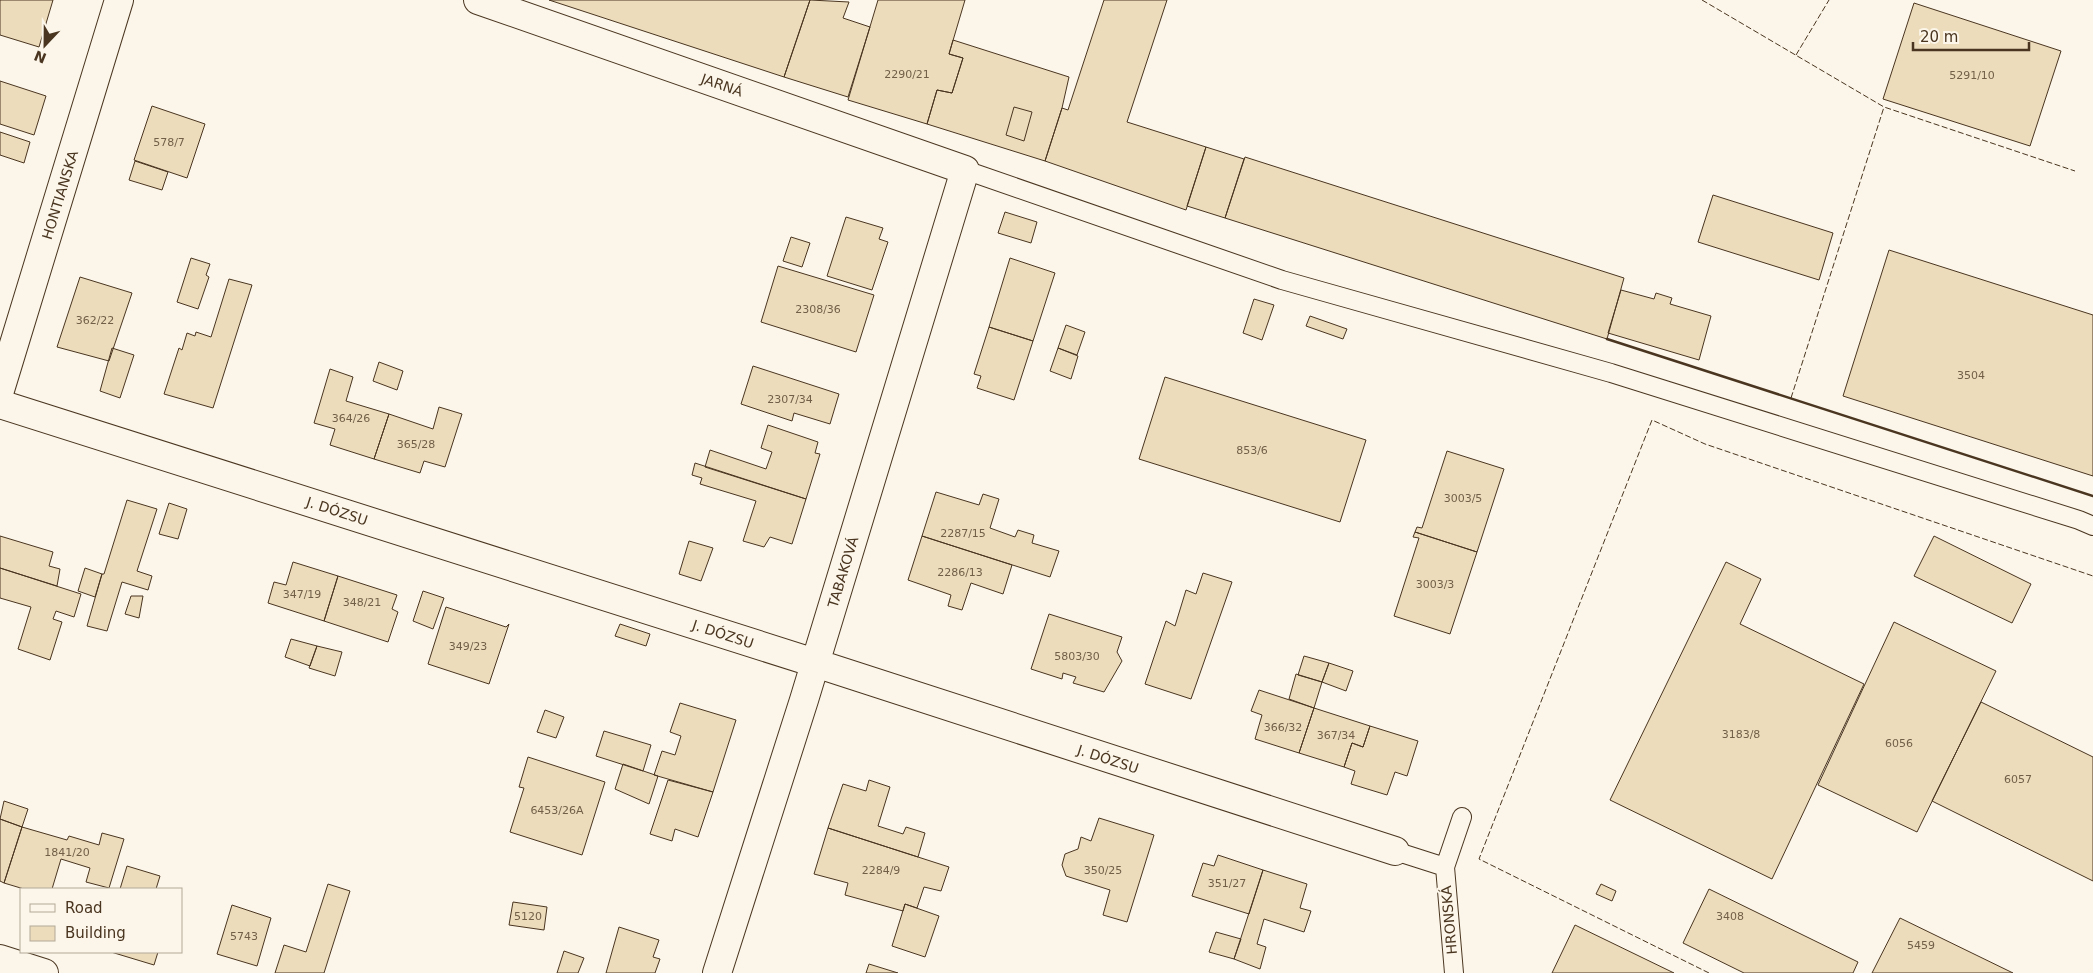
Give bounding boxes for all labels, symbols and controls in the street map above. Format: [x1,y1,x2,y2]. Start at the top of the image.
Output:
north arrow [20,20,70,70]
scale bar [1913,20,2029,52]
text: 20 m [1920,28,1958,46]
text: N [32,47,49,67]
house number: 2290/21 [884,68,930,81]
house number: 5291/10 [1949,69,1995,82]
street label: JARNÁ [698,70,745,100]
house number: 578/7 [153,136,185,149]
street label: HONTIANSKA [39,148,81,241]
house number: 2308/36 [795,303,841,316]
house number: 362/22 [76,314,114,327]
house number: 3504 [1957,369,1985,382]
house number: 2307/34 [767,393,813,406]
house number: 364/26 [332,412,370,425]
house number: 365/28 [397,438,435,451]
house number: 853/6 [1236,444,1268,457]
street label: J. DÓZSU [303,492,370,528]
house number: 3003/5 [1444,492,1482,505]
house number: 2287/15 [940,527,986,540]
street label: TABAKOVÁ [824,534,862,611]
house number: 2286/13 [937,566,983,579]
house number: 3003/3 [1416,578,1454,591]
house number: 347/19 [283,588,321,601]
house number: 348/21 [343,596,381,609]
street label: J. DÓZSU [689,615,756,651]
house number: 349/23 [449,640,487,653]
house number: 5803/30 [1054,650,1100,663]
house number: 366/32 [1264,721,1302,734]
house number: 3183/8 [1722,728,1760,741]
house number: 367/34 [1317,729,1355,742]
house number: 6056 [1885,737,1913,750]
street label: J. DÓZSU [1074,740,1141,776]
house number: 6057 [2004,773,2032,786]
house number: 6453/26A [530,804,584,817]
house number: 1841/20 [44,846,90,859]
house number: 2284/9 [862,864,900,877]
house number: 350/25 [1084,864,1122,877]
house number: 351/27 [1208,877,1246,890]
street label: HRONSKÁ [1438,884,1460,955]
legend [20,888,182,953]
text: Road [65,899,103,917]
house number: 5120 [514,910,542,923]
house number: 3408 [1716,910,1744,923]
text: Building [65,924,126,942]
house number: 5743 [230,930,258,943]
house number: 5459 [1907,939,1935,952]

